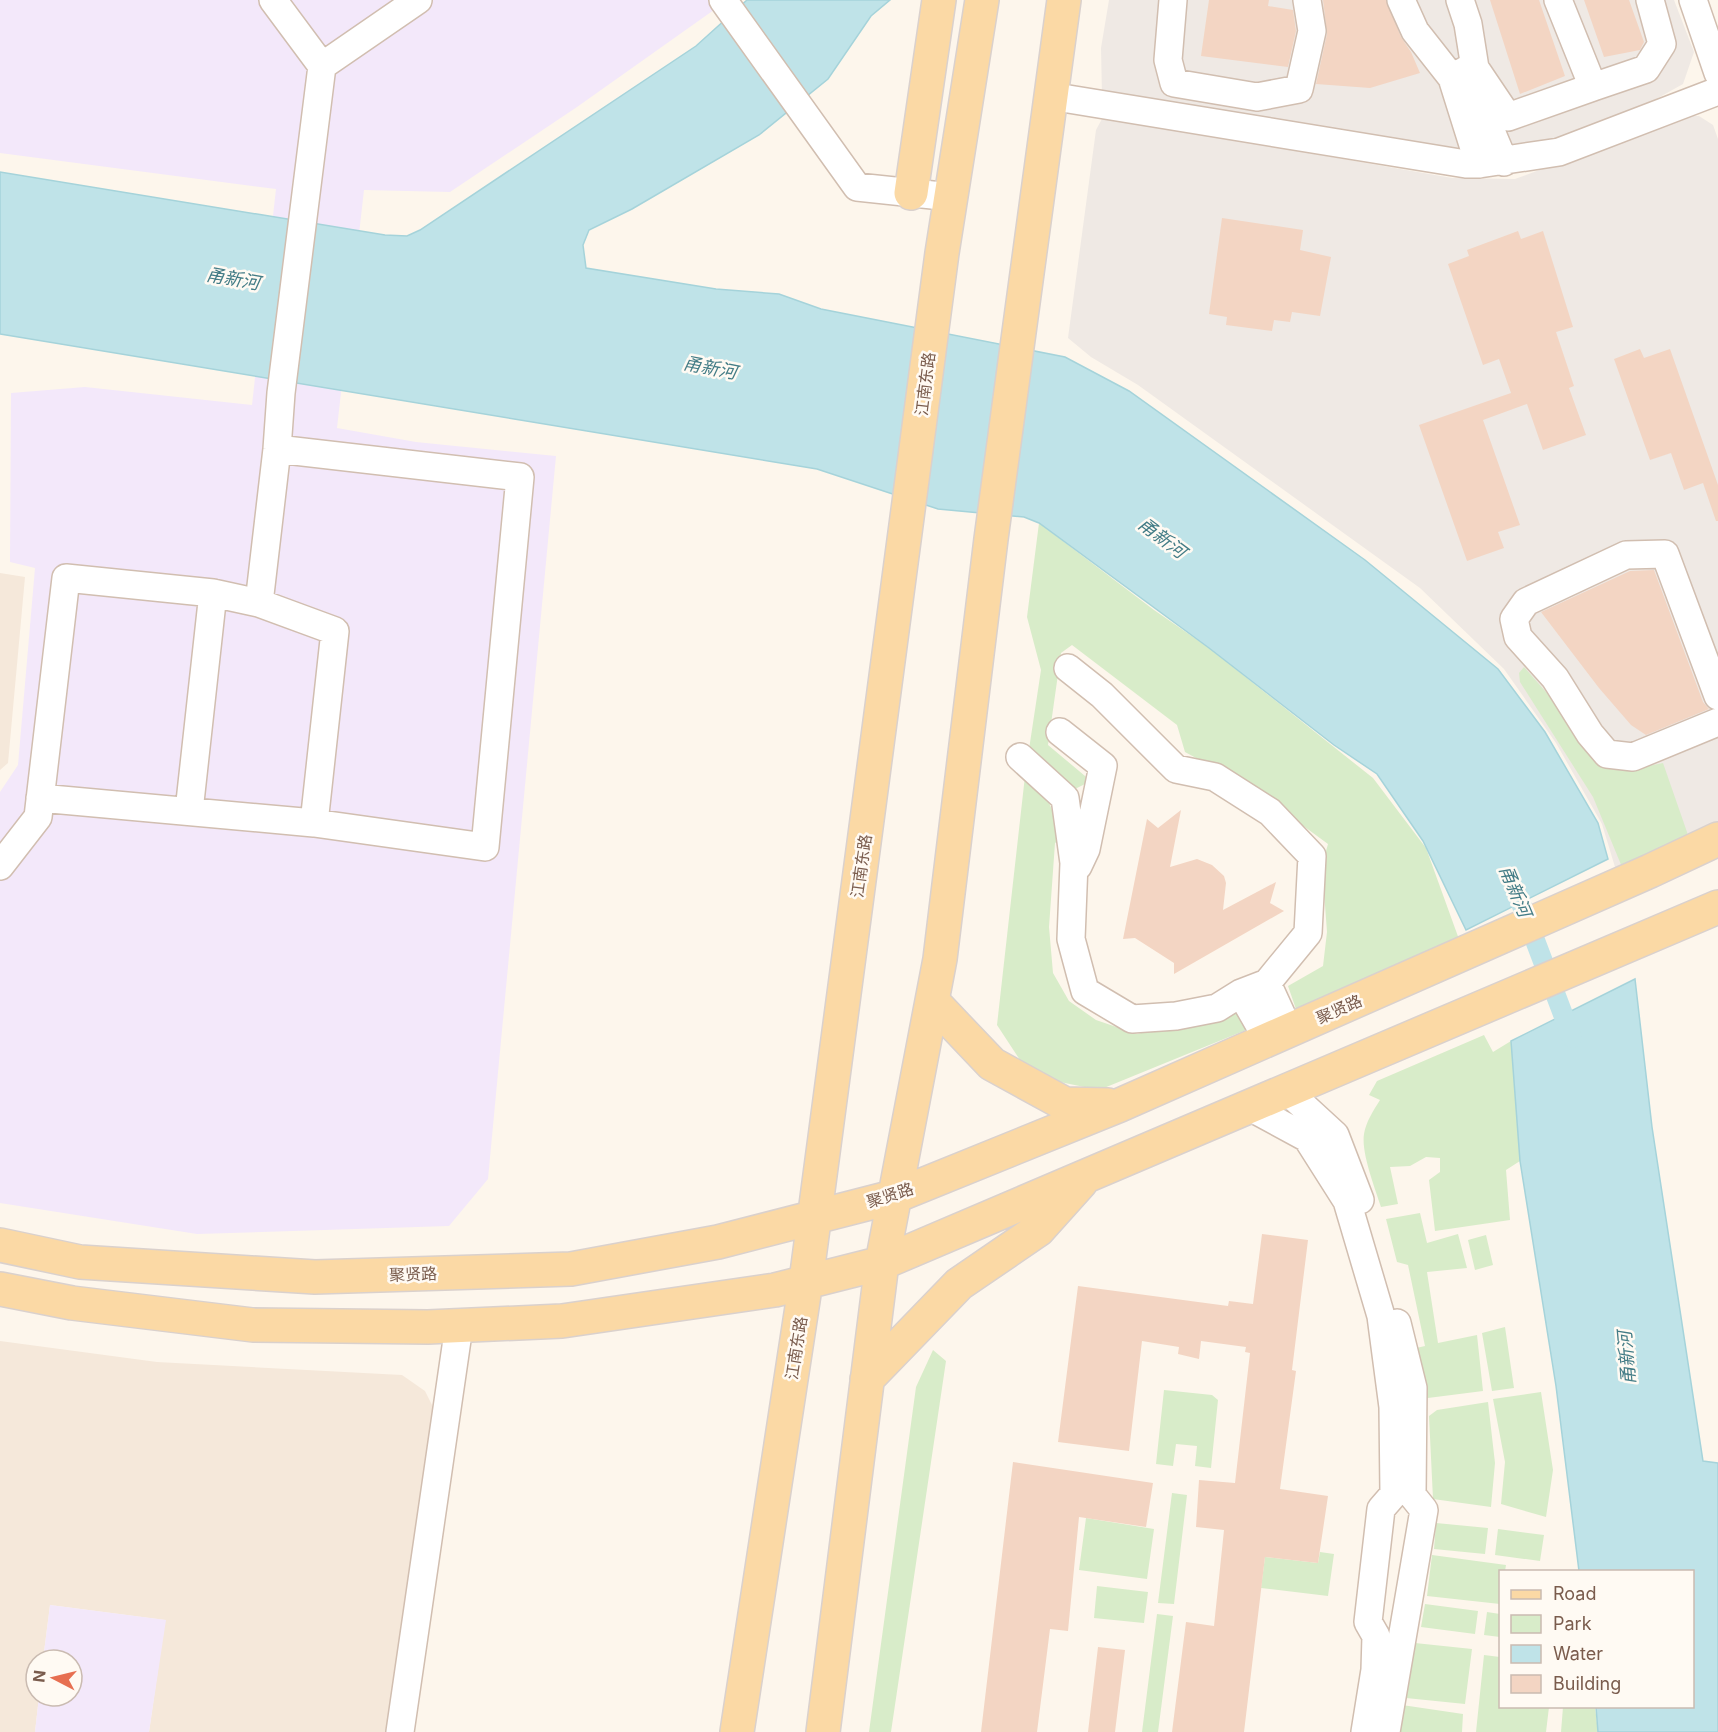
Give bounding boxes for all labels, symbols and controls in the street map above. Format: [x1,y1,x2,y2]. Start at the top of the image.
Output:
water label: 甬新河 [205,263,264,294]
street label: 江南东路 [911,351,939,417]
water label: 甬新河 [682,352,742,384]
water label: 甬新河 [1134,513,1193,564]
street label: 江南东路 [847,833,875,899]
water label: 甬新河 [1495,862,1537,923]
street label: 聚贤路 [1313,990,1365,1028]
street label: 聚贤路 [864,1178,916,1212]
street label: 聚贤路 [389,1263,437,1285]
street label: 江南东路 [781,1315,811,1381]
water label: 甬新河 [1613,1327,1639,1386]
legend [1499,1570,1694,1708]
text: Road [1553,1583,1596,1604]
text: Park [1553,1613,1592,1634]
text: Water [1553,1643,1603,1664]
north arrow [24,1648,84,1708]
text: N [28,1669,50,1683]
text: Building [1553,1673,1621,1694]

